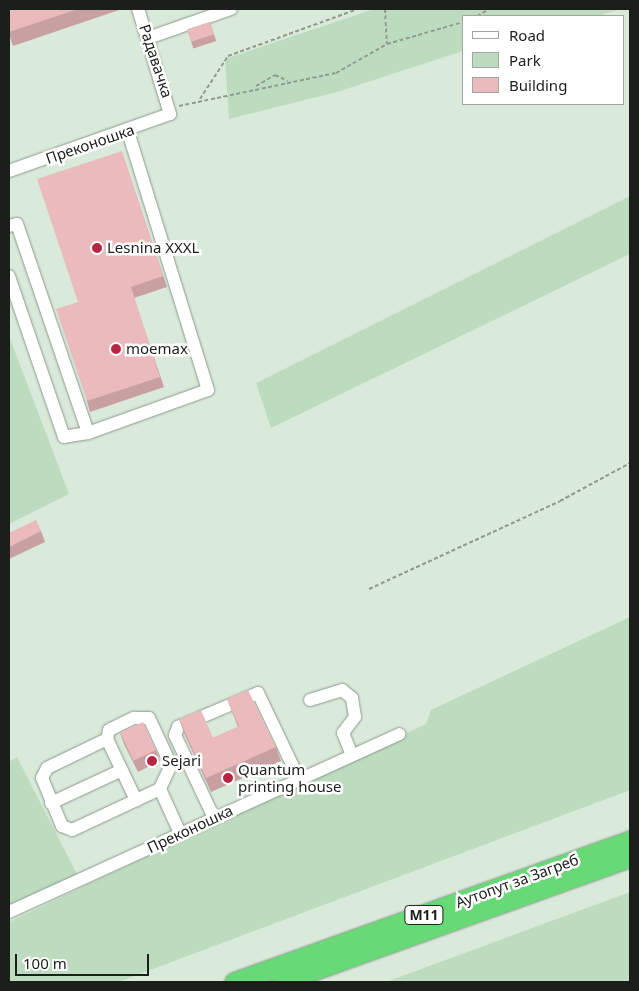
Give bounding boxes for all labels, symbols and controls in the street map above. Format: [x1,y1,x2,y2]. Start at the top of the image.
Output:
legend [462,15,624,105]
street label: Радавачка [136,22,176,100]
text: Road [509,25,545,45]
text: Park [509,50,541,70]
text: Building [509,75,567,95]
street label: Преконошка [43,120,137,168]
place label: Lesnina XXXL [107,239,199,257]
marker: Lesnina XXXL [91,242,103,254]
place label: moemax [126,340,188,358]
marker: moemax [110,343,122,355]
place label: Sejari [162,752,201,770]
marker: Sejari [146,755,158,767]
place label: Quantum printing house [238,760,341,795]
marker: Quantum printing house [222,772,234,784]
street label: Преконошка [144,801,236,857]
street label: Аутопут за Загреб [453,850,581,912]
road number: M11 [404,904,444,926]
scale bar [18,944,151,976]
text: 100 m [23,953,67,973]

